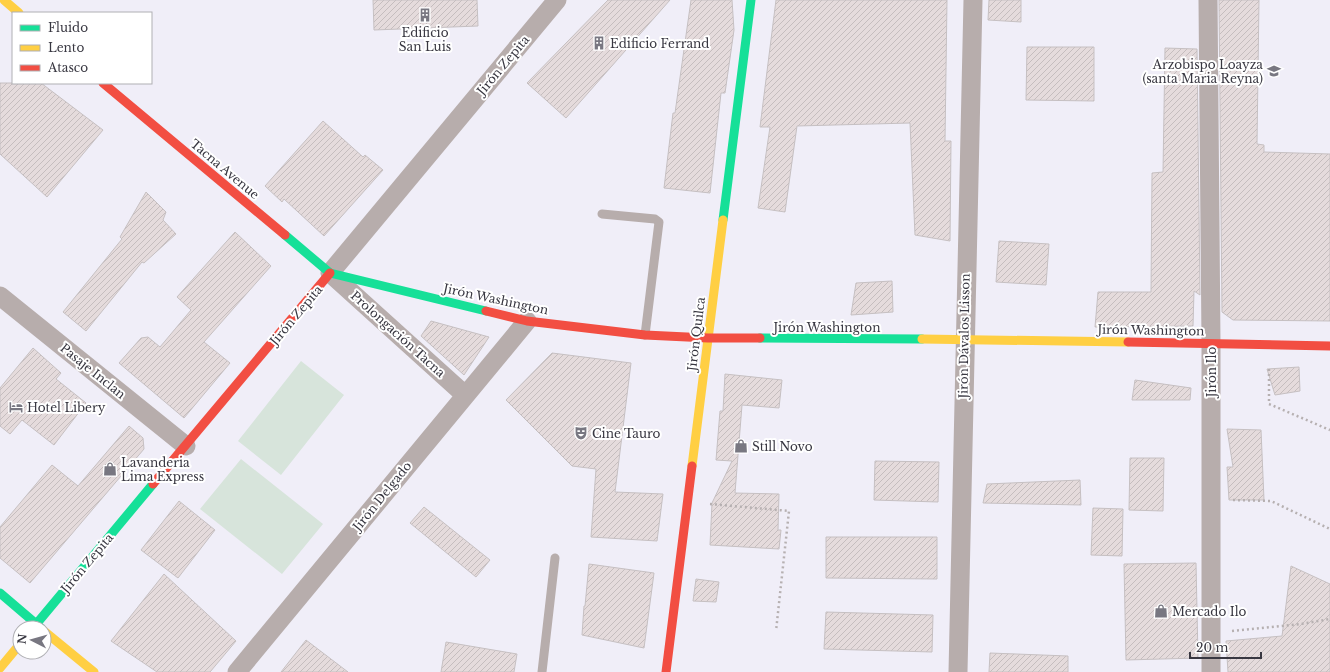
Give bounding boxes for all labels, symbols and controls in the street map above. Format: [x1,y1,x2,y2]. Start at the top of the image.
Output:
building icon: Edificio San Luis [417,7,433,23]
legend [12,12,152,84]
text: Fluido [48,20,88,35]
place label: Edificio San Luis [399,25,451,54]
street label: Jirón Zepita [472,32,533,99]
building icon: Edificio Ferrand [591,35,607,51]
place label: Edificio Ferrand [610,36,709,51]
text: Lento [48,40,84,55]
place label: Arzobispo Loayza (santa Maria Reyna) [1142,57,1263,86]
text: Atasco [47,60,88,75]
school or university icon: Arzobispo Loayza (santa Maria Reyna) [1266,63,1282,79]
street label: Tacna Avenue [188,136,262,202]
street label: Jirón Dávalos Lisson [955,273,973,401]
street label: Jirón Washington [440,280,550,317]
street label: Jirón Zepita [265,282,326,349]
street label: Prolongación Tacna [348,288,448,381]
street label: Jirón Quilca [684,296,708,374]
street label: Jirón Washington [772,320,880,335]
street label: Jirón Washington [1095,322,1205,338]
street label: Pasaje Inclan [57,340,129,402]
street label: Jirón Ilo [1204,347,1219,399]
hotel icon: Hotel Libery [8,399,24,415]
place label: Hotel Libery [27,400,106,415]
theatre icon: Cine Tauro [573,425,589,441]
place label: Cine Tauro [592,426,661,441]
shop icon: Still Novo [733,438,749,454]
place label: Still Novo [752,439,813,454]
place label: Lavanderia Lima Express [121,455,204,484]
street label: Jirón Delgado [348,458,415,535]
shop icon: Lavanderia Lima Express [102,461,118,477]
street label: Jirón Zepita [56,530,117,597]
shop icon: Mercado Ilo [1153,603,1169,619]
place label: Mercado Ilo [1172,604,1247,619]
north arrow [12,620,52,660]
text: N [15,632,30,645]
scale bar [1190,634,1261,660]
text: 20 m [1196,640,1228,655]

